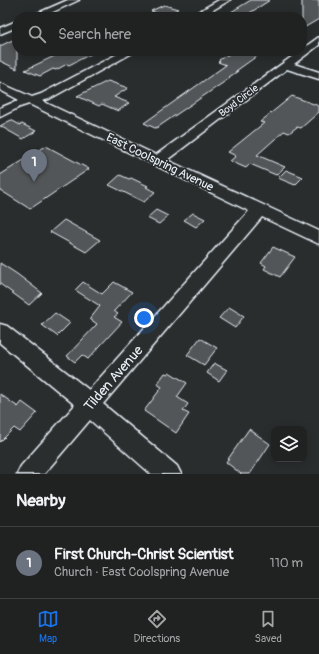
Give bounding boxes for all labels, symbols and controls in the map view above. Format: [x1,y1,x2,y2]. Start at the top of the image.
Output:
search box [12,12,307,56]
icon: search [26,23,48,45]
text: Search here [58,25,131,44]
street label: Boyd Circle [217,82,261,120]
street label: East Coolspring Avenue [104,130,216,195]
pin: 1 [21,149,47,182]
your location [134,308,154,328]
street label: Tilden Avenue [80,342,146,415]
map controls [271,426,307,462]
button: layers [271,426,307,462]
text: Nearby [16,490,65,511]
text: First Church-Christ Scientist [54,545,234,564]
text: 1 [26,555,32,571]
text: 110 m [270,555,303,571]
text: Church · East Coolspring Avenue [54,564,229,580]
tab: Map [37,608,59,645]
tab: Directions [133,608,180,645]
tab: Saved [255,608,282,645]

